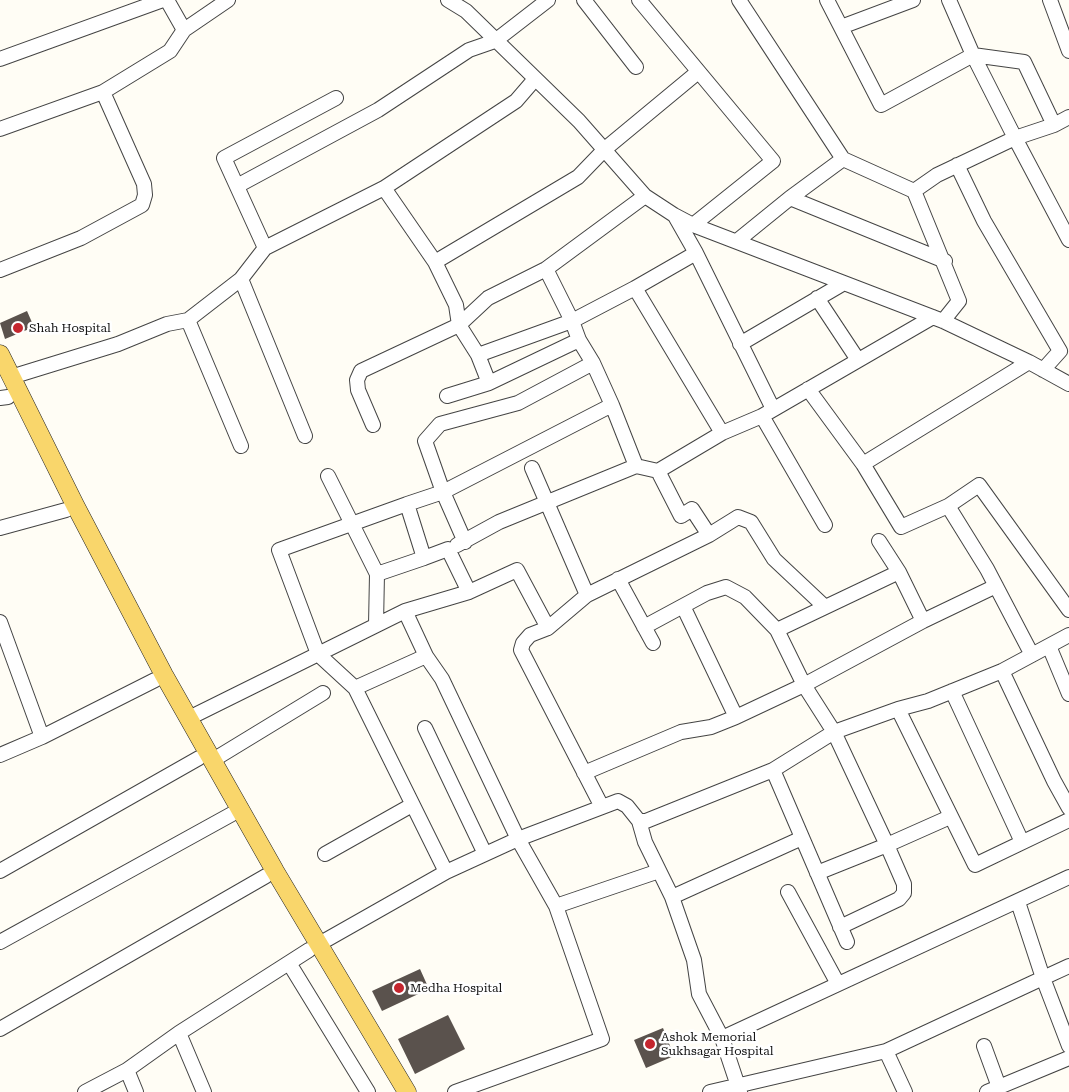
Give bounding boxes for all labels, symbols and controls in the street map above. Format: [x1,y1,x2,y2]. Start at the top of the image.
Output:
marker: Shah Hospital [11,321,25,335]
place label: Shah Hospital [29,321,111,335]
marker: Medha Hospital [392,981,406,995]
place label: Medha Hospital [410,981,502,995]
place label: Ashok Memorial Sukhsagar Hospital [661,1030,773,1058]
marker: Ashok Memorial Sukhsagar Hospital [643,1037,657,1051]

